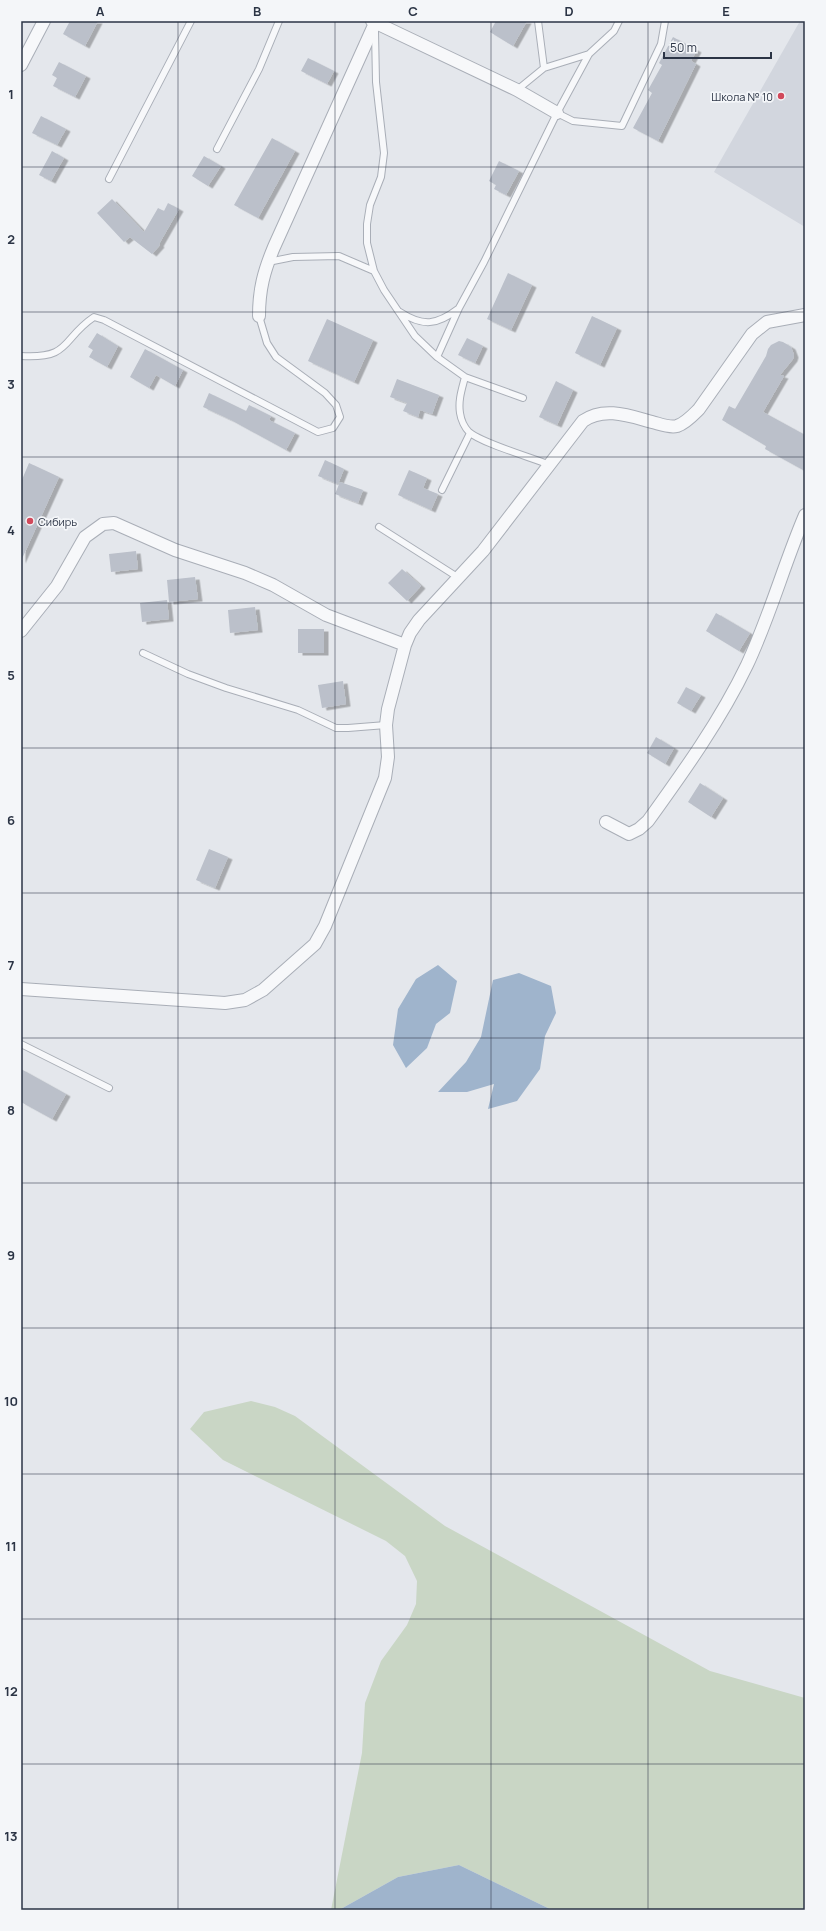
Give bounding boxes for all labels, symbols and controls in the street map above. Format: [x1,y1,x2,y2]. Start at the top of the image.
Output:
text: A [96,2,105,20]
text: B [253,2,261,20]
text: C [408,2,418,20]
text: D [564,2,574,20]
text: E [722,2,730,20]
scale bar [664,34,771,60]
text: 50 m [670,39,697,56]
text: 1 [8,85,14,103]
place label: Школа № 10 [711,89,773,104]
marker: Школа № 10 [776,91,786,101]
text: 2 [7,230,15,248]
text: 3 [7,375,15,393]
place label: Сибирь [38,514,77,529]
marker: Сибирь [25,516,35,526]
text: 4 [7,521,15,539]
text: 5 [7,666,15,684]
text: 6 [7,811,15,829]
text: 7 [8,956,15,974]
text: 8 [7,1101,15,1119]
text: 9 [7,1246,15,1264]
text: 10 [4,1392,18,1410]
text: 11 [5,1537,17,1555]
text: 12 [4,1682,18,1700]
text: 13 [4,1827,18,1845]

